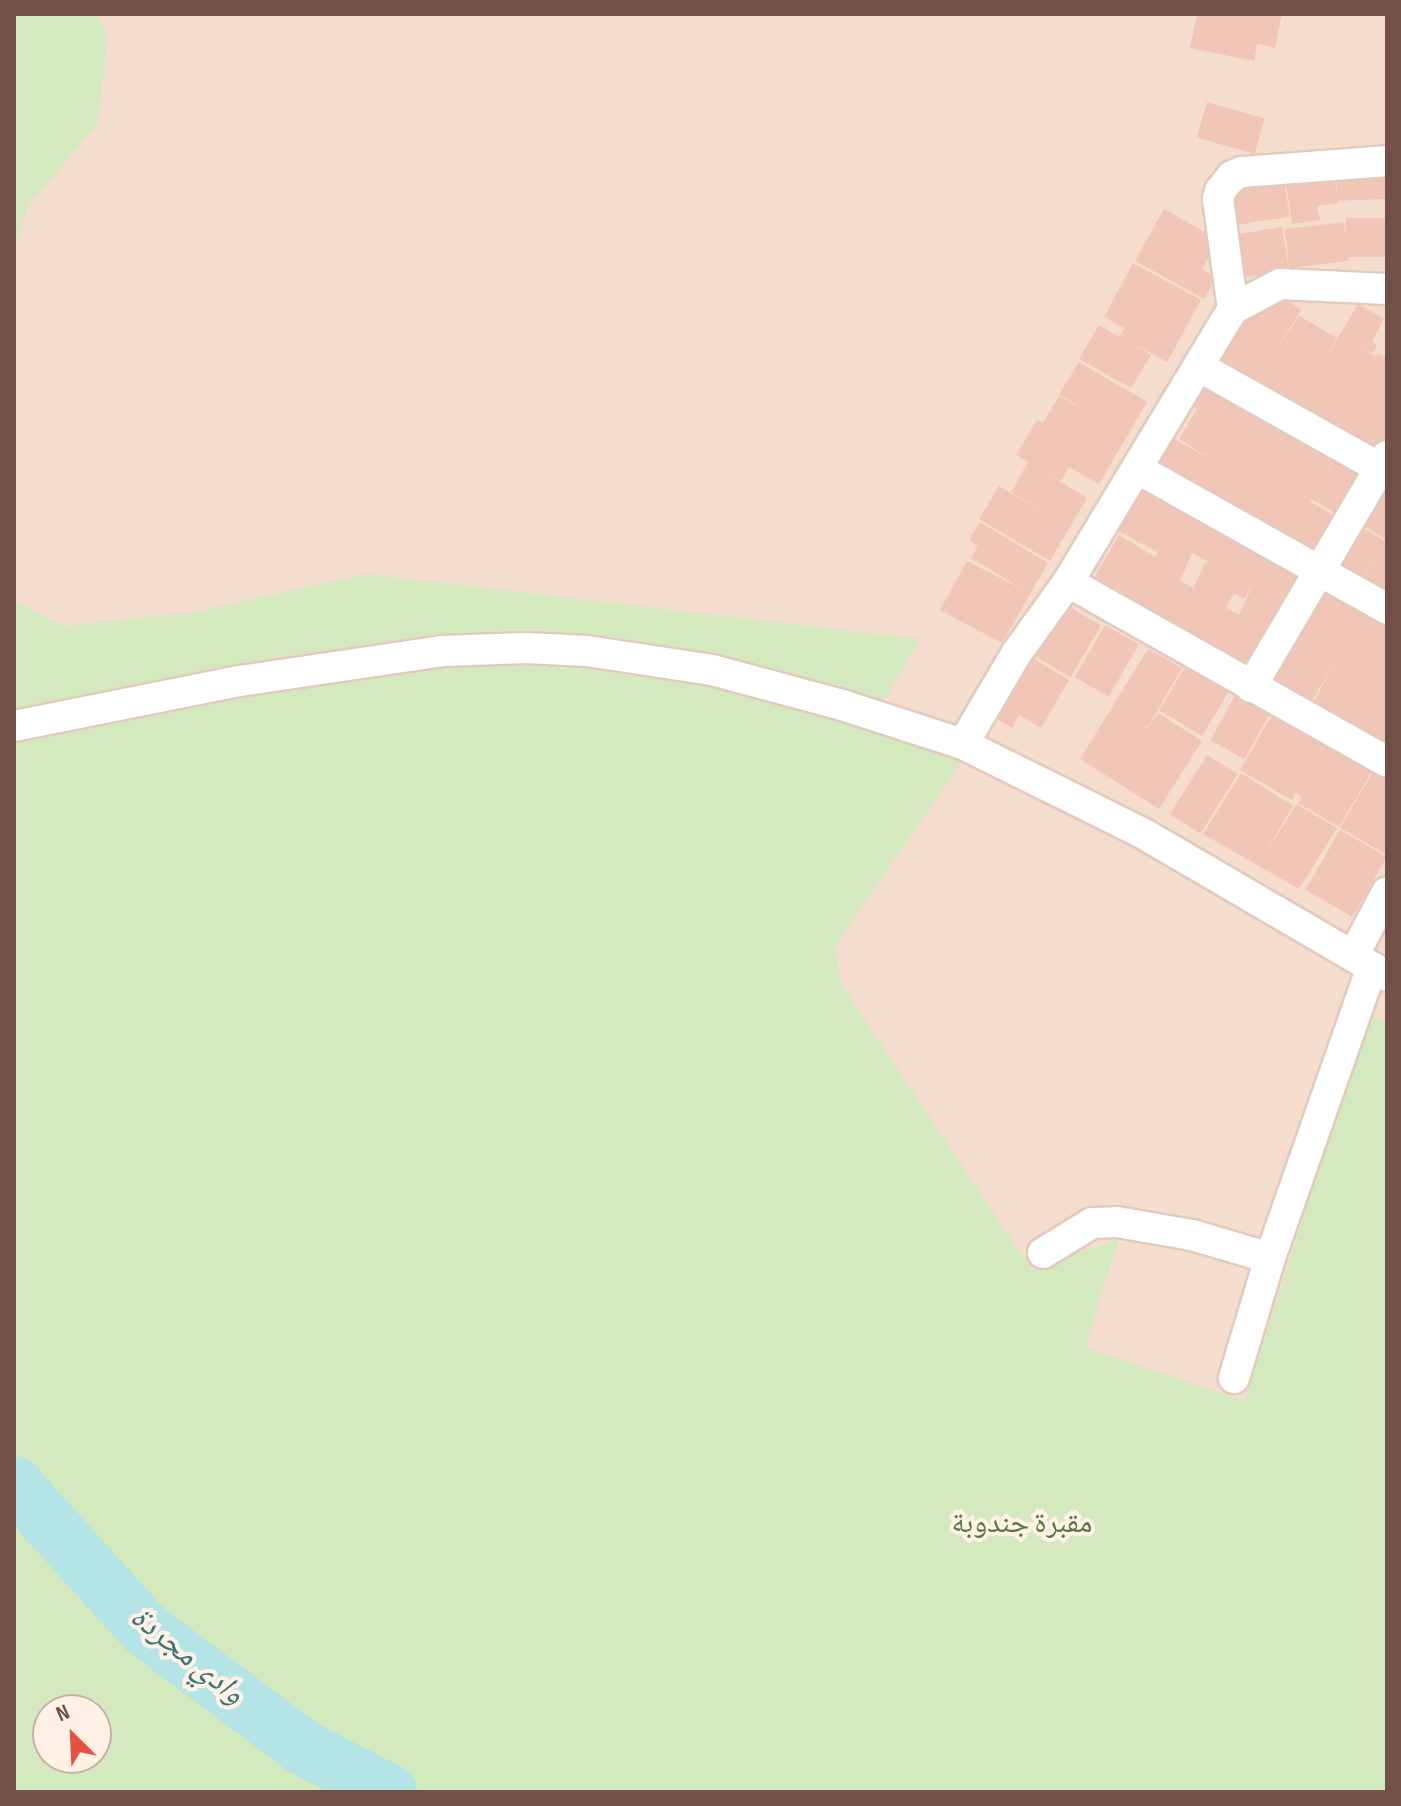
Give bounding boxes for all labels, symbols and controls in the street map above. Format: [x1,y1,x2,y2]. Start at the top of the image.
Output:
park label: مقبرة جندوبة [951,1505,1093,1541]
water label: وادي مجردة [122,1598,252,1714]
north arrow [32,1694,112,1774]
text: N [52,1699,74,1728]

